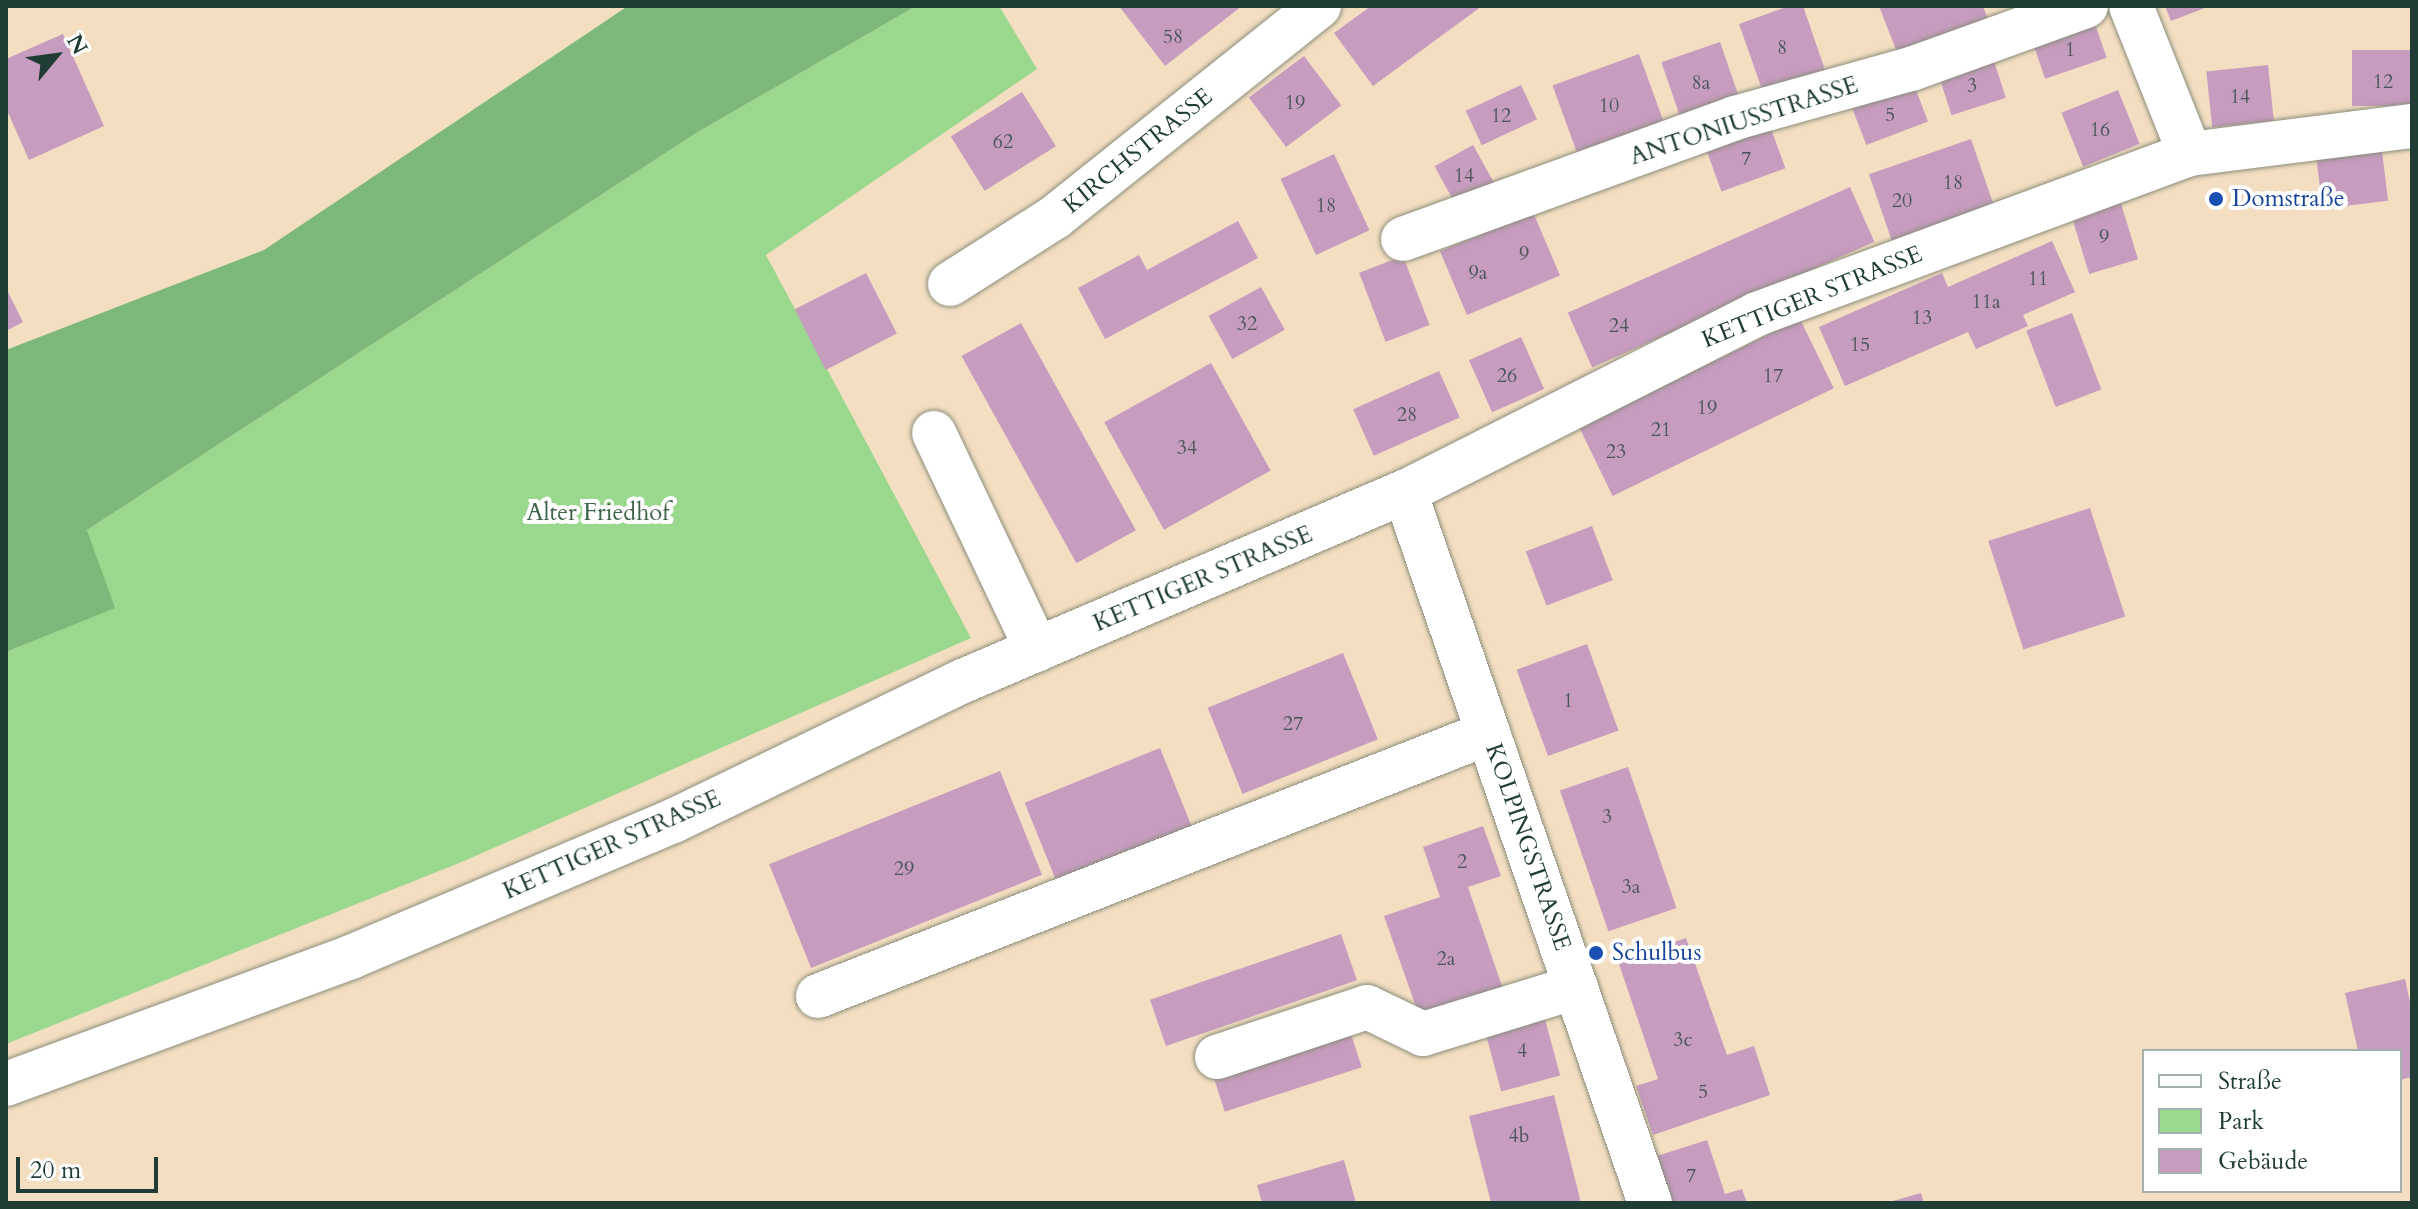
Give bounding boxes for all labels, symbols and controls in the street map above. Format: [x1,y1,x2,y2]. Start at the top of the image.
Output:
north arrow [16,16,96,96]
house number: 58 [1163,24,1183,48]
text: N [59,29,95,60]
house number: 8 [1777,35,1787,59]
house number: 1 [2065,37,2075,61]
house number: 12 [2373,69,2393,93]
street label: ANTONIUSSTRASSE [1626,70,1862,172]
house number: 8a [1692,70,1710,94]
house number: 3 [1967,73,1977,97]
street label: KIRCHSTRASSE [1058,82,1218,220]
house number: 14 [2230,84,2250,108]
house number: 19 [1285,90,1305,114]
house number: 10 [1599,93,1619,117]
house number: 5 [1885,102,1895,126]
house number: 12 [1491,103,1511,127]
house number: 16 [2090,117,2110,141]
house number: 62 [993,129,1013,153]
house number: 7 [1741,146,1751,170]
house number: 14 [1454,163,1474,187]
house number: 18 [1943,170,1963,194]
place label: Domstraße [2232,185,2345,213]
house number: 20 [1892,188,1912,212]
marker: Domstraße [2207,190,2225,208]
house number: 18 [1316,193,1336,217]
house number: 9 [2099,224,2109,248]
street label: KETTIGER STRASSE [1698,240,1926,354]
house number: 9 [1519,241,1529,265]
house number: 9a [1469,260,1487,284]
house number: 11 [2028,266,2048,290]
house number: 11a [1971,289,2001,313]
house number: 13 [1912,305,1932,329]
house number: 32 [1237,311,1257,335]
house number: 24 [1609,313,1629,337]
house number: 15 [1850,332,1870,356]
house number: 26 [1497,363,1517,387]
house number: 17 [1763,363,1783,387]
house number: 19 [1697,395,1717,419]
house number: 28 [1397,402,1417,426]
house number: 21 [1651,417,1671,441]
house number: 34 [1177,435,1197,459]
house number: 23 [1606,439,1626,463]
park label: Alter Friedhof [526,499,670,527]
street label: KETTIGER STRASSE [1089,520,1317,638]
house number: 1 [1563,688,1573,712]
house number: 27 [1283,711,1303,735]
street label: KOLPINGSTRASSE [1479,740,1577,954]
street label: KETTIGER STRASSE [499,784,725,906]
house number: 3 [1602,804,1612,828]
house number: 2 [1457,849,1467,873]
house number: 29 [894,856,914,880]
house number: 3a [1622,874,1640,898]
place label: Schulbus [1612,939,1701,967]
marker: Schulbus [1587,944,1605,962]
house number: 2a [1437,946,1455,970]
house number: 3c [1673,1027,1693,1051]
house number: 4 [1517,1038,1527,1062]
legend [2142,1049,2402,1193]
text: Straße [2218,1065,2282,1098]
house number: 5 [1698,1079,1708,1103]
text: Park [2218,1105,2264,1138]
house number: 4b [1509,1123,1529,1147]
scale bar [20,1141,162,1191]
text: Gebäude [2218,1145,2308,1178]
text: 20 m [30,1154,81,1187]
house number: 7 [1686,1163,1696,1187]

